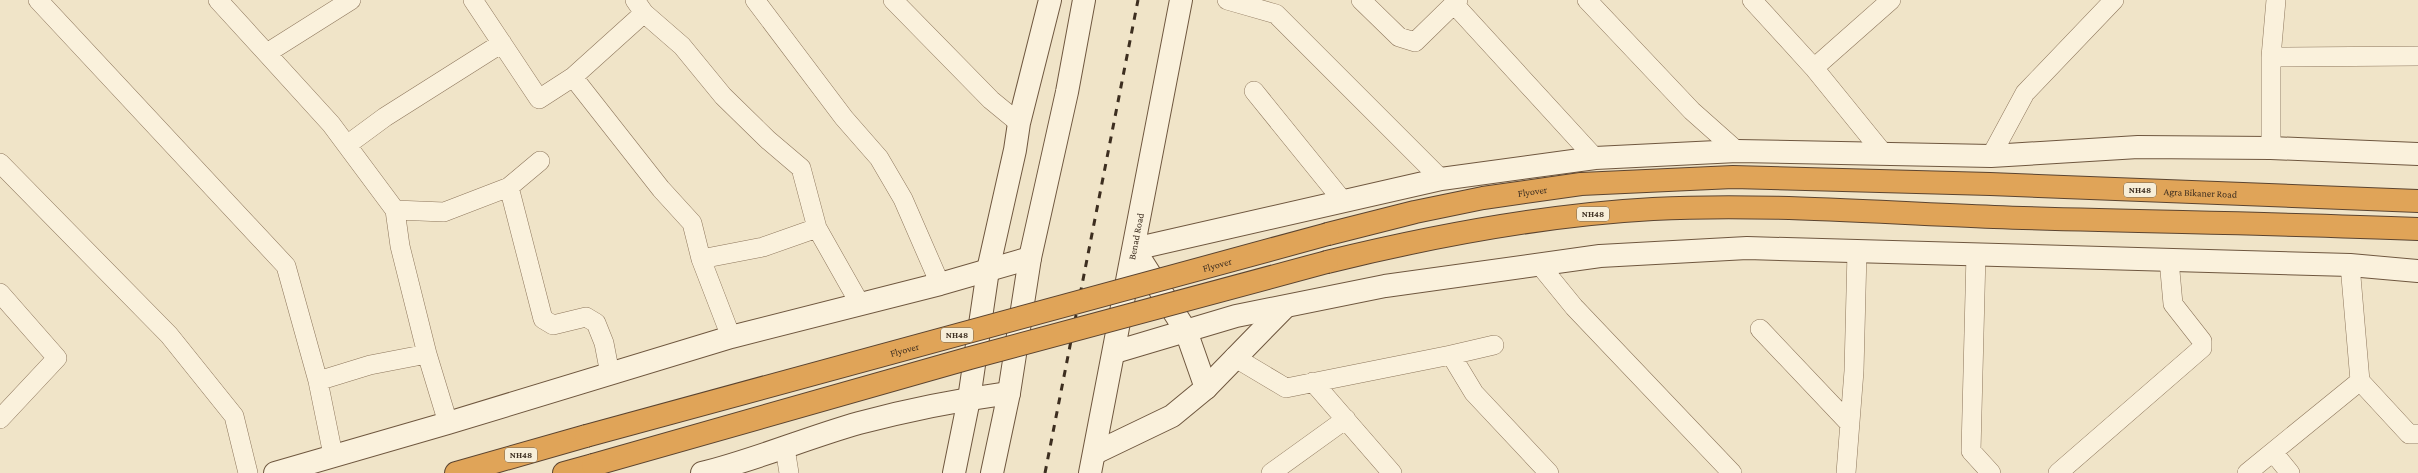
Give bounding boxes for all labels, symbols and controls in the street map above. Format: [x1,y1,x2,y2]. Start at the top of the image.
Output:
road number: NH48 [2124,183,2156,197]
street label: Flyover [1517,184,1548,199]
street label: Agra Bikaner Road [2164,186,2238,200]
road number: NH48 [1577,207,1609,221]
street label: Benad Road [1126,211,1146,261]
street label: Flyover [1201,255,1233,274]
road number: NH48 [941,328,973,342]
street label: Flyover [889,340,921,359]
road number: NH48 [505,448,537,462]

